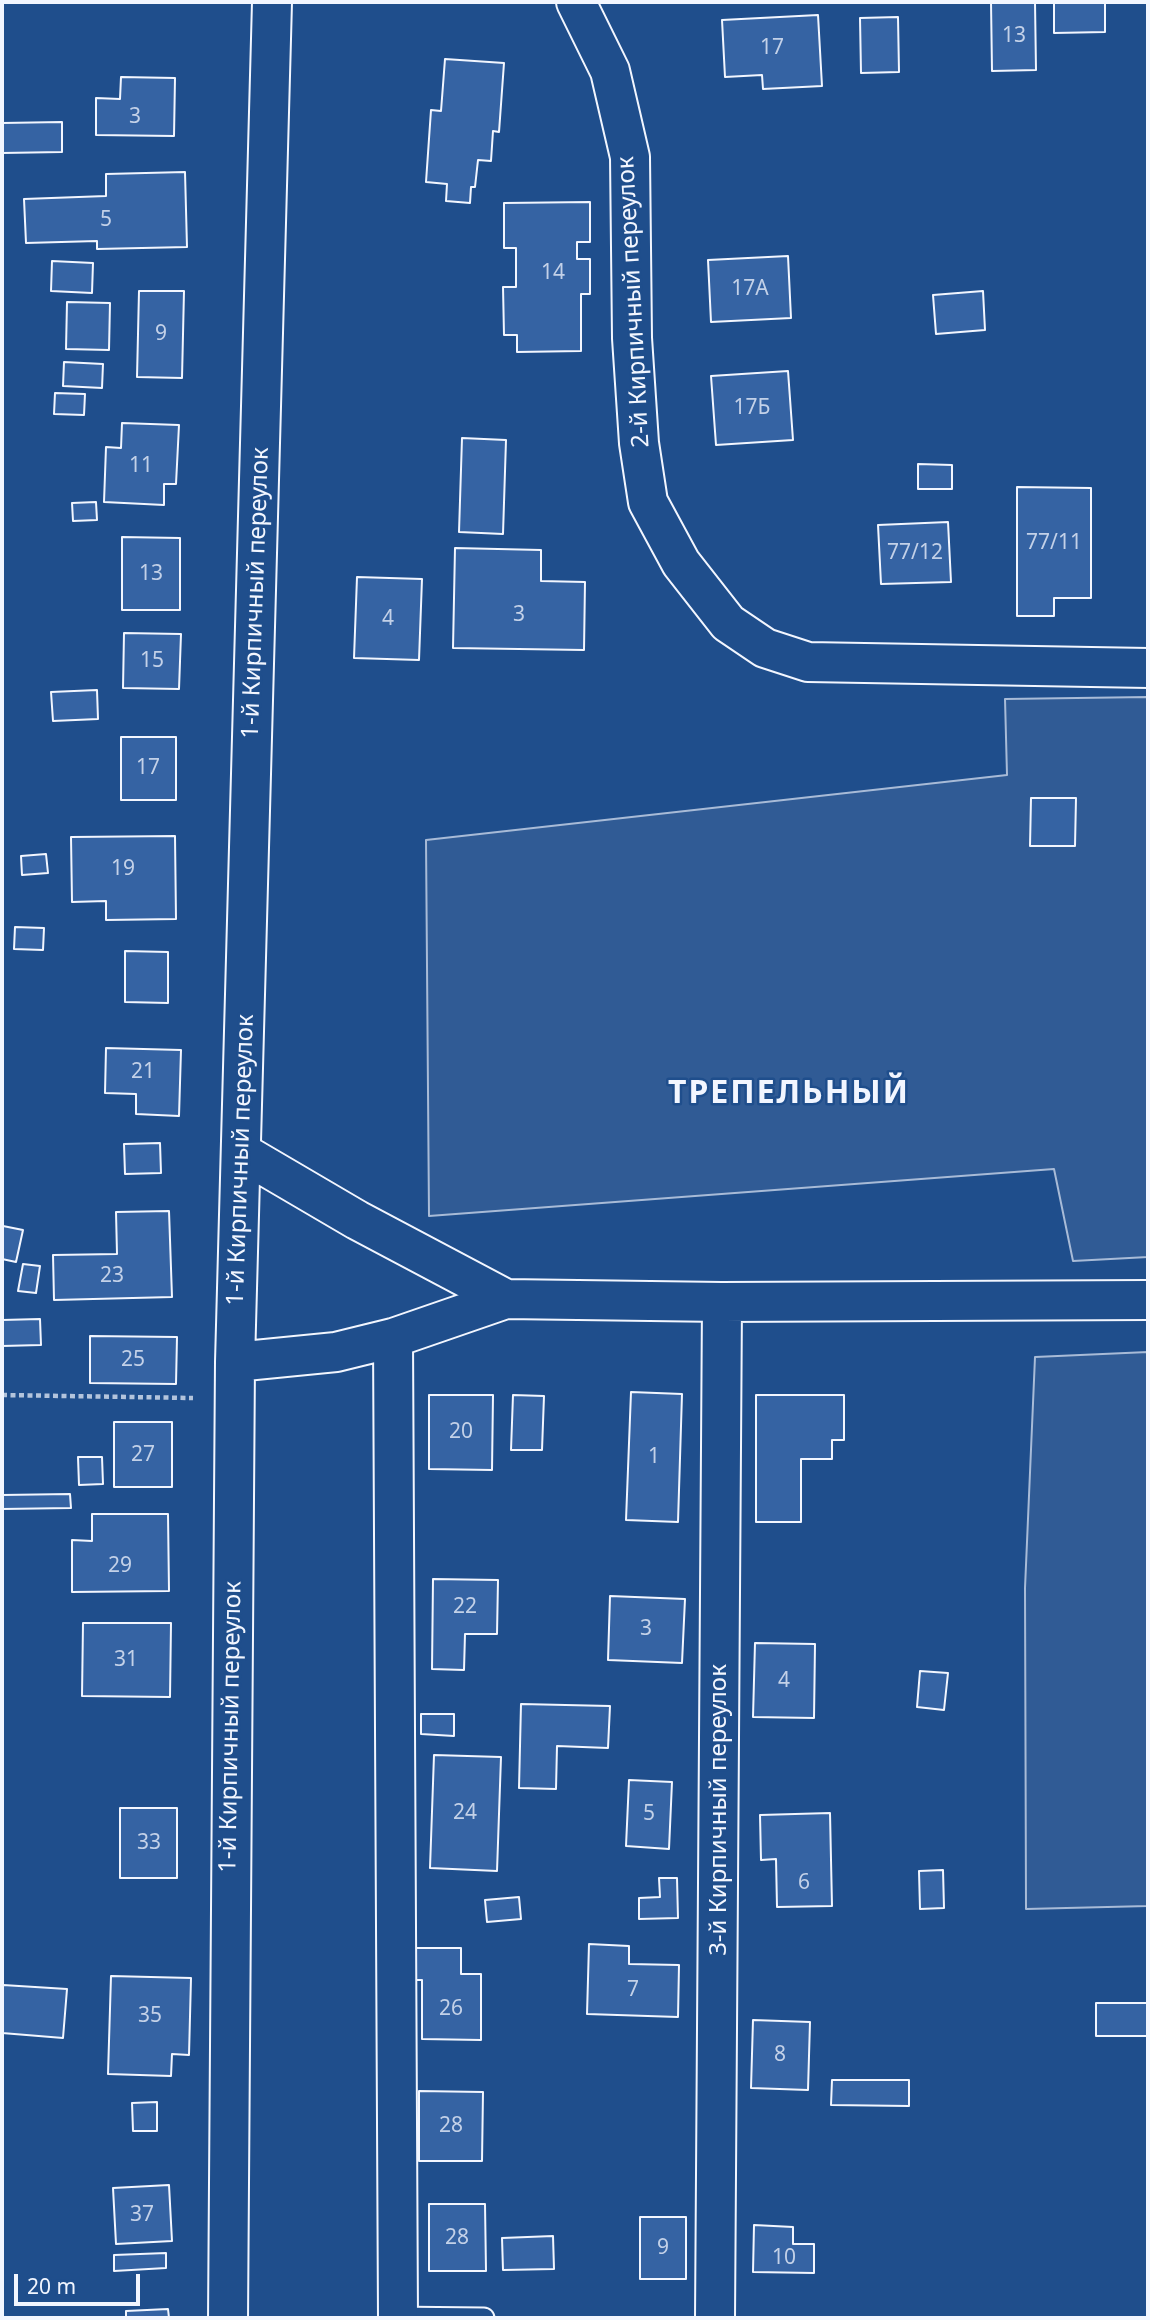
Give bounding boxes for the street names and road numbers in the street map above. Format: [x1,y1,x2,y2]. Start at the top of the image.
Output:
street label: 2-й Кирпичный переулок [612,156,656,448]
street label: 1-й Кирпичный переулок [237,447,275,739]
street label: 1-й Кирпичный переулок [222,1014,260,1306]
street label: 1-й Кирпичный переулок [214,1581,248,1873]
street label: 3-й Кирпичный переулок [705,1664,733,1956]

